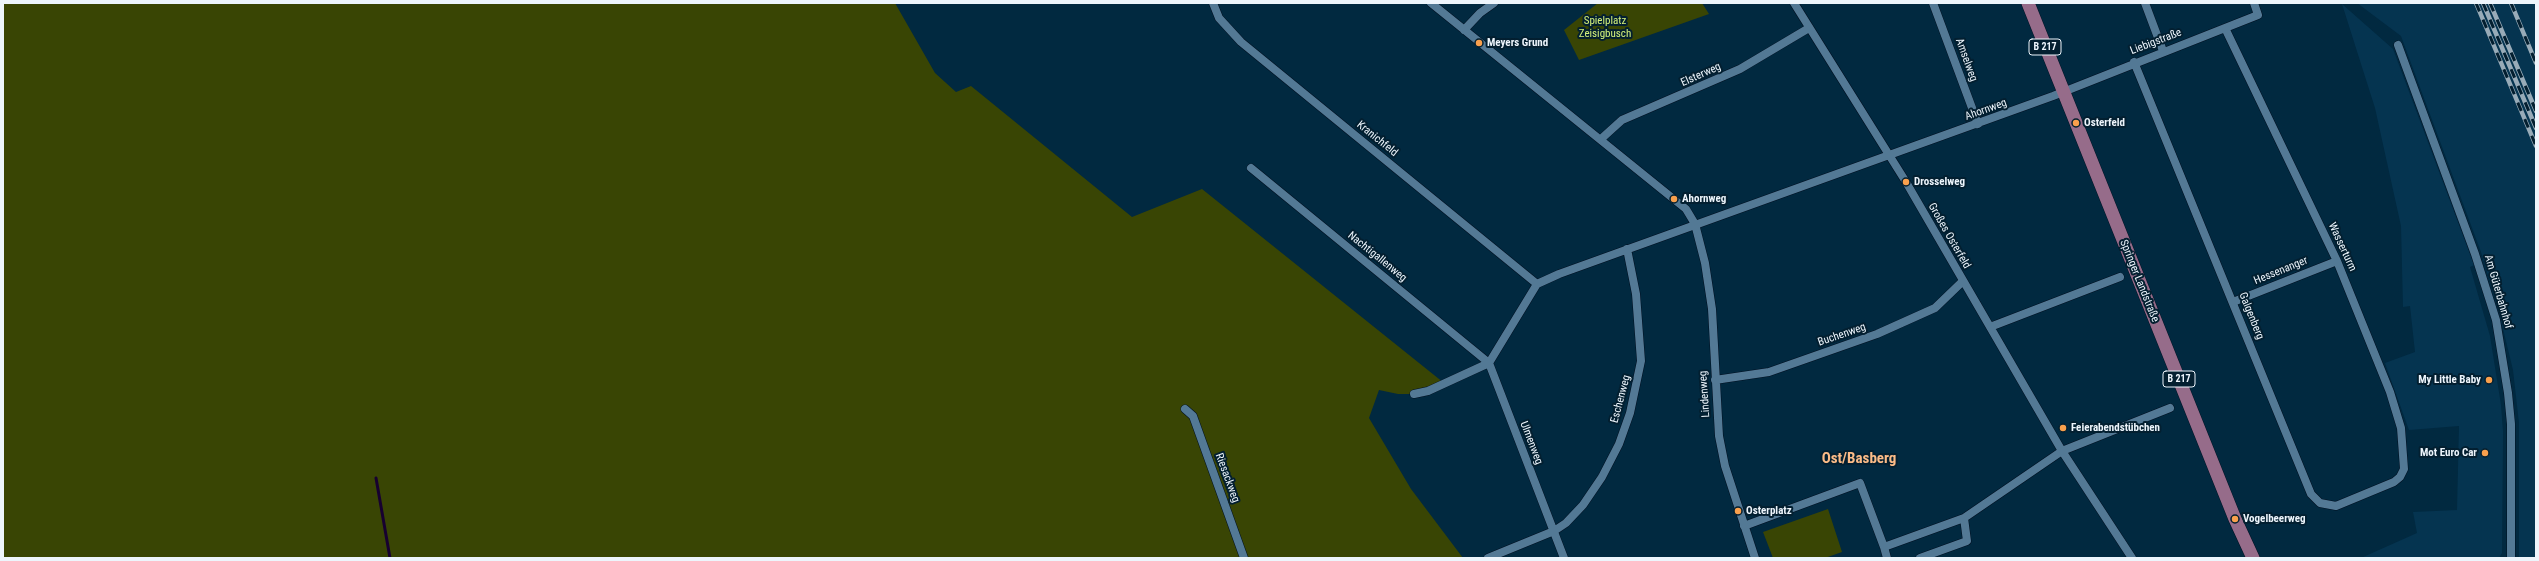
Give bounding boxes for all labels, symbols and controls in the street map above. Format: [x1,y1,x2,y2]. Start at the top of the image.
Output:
park label: Spielplatz Zeisigbusch [1579,14,1631,40]
street label: Liebigstraße [2128,26,2184,58]
place label: Meyers Grund [1487,36,1548,50]
street label: Amselweg [1952,37,1980,83]
marker: Meyers Grund [1474,38,1484,48]
road number: B 217 [2029,39,2061,55]
street label: Elsterweg [1679,60,1723,90]
street label: Ahornweg [1963,96,2009,124]
place label: Osterfeld [2084,116,2125,130]
street label: Kranichfeld [1354,118,1400,160]
marker: Osterfeld [2071,118,2081,128]
place label: Drosselweg [1914,175,1965,189]
marker: Drosselweg [1901,177,1911,187]
place label: Ahornweg [1682,192,1726,206]
marker: Ahornweg [1669,194,1679,204]
street label: Großes Osterfeld [1925,201,1973,271]
street label: Wasserturm [2325,220,2359,274]
street label: Nachtigallenweg [1345,229,1409,285]
street label: Springer Landstraße [2116,238,2162,324]
street label: Am Güterbahnhof [2481,253,2515,331]
street label: Hessenanger [2252,254,2310,288]
street label: Galgenberg [2236,291,2266,341]
street label: Buchenweg [1816,321,1868,349]
street label: Lindenweg [1697,370,1713,418]
road number: B 217 [2163,371,2195,387]
place label: My Little Baby [2418,373,2481,387]
street label: Eschenweg [1608,374,1634,424]
marker: My Little Baby [2484,375,2494,385]
street label: Ulmenweg [1517,420,1545,466]
place label: Feierabendstübchen [2071,421,2160,435]
marker: Feierabendstübchen [2058,423,2068,433]
place label: Mot Euro Car [2420,446,2477,460]
marker: Mot Euro Car [2480,448,2490,458]
district label: Ost/Basberg [1822,450,1896,468]
street label: Riesackweg [1212,452,1242,504]
place label: Osterplatz [1746,504,1792,518]
marker: Osterplatz [1733,506,1743,516]
place label: Vogelbeerweg [2243,512,2306,526]
marker: Vogelbeerweg [2230,514,2240,524]

